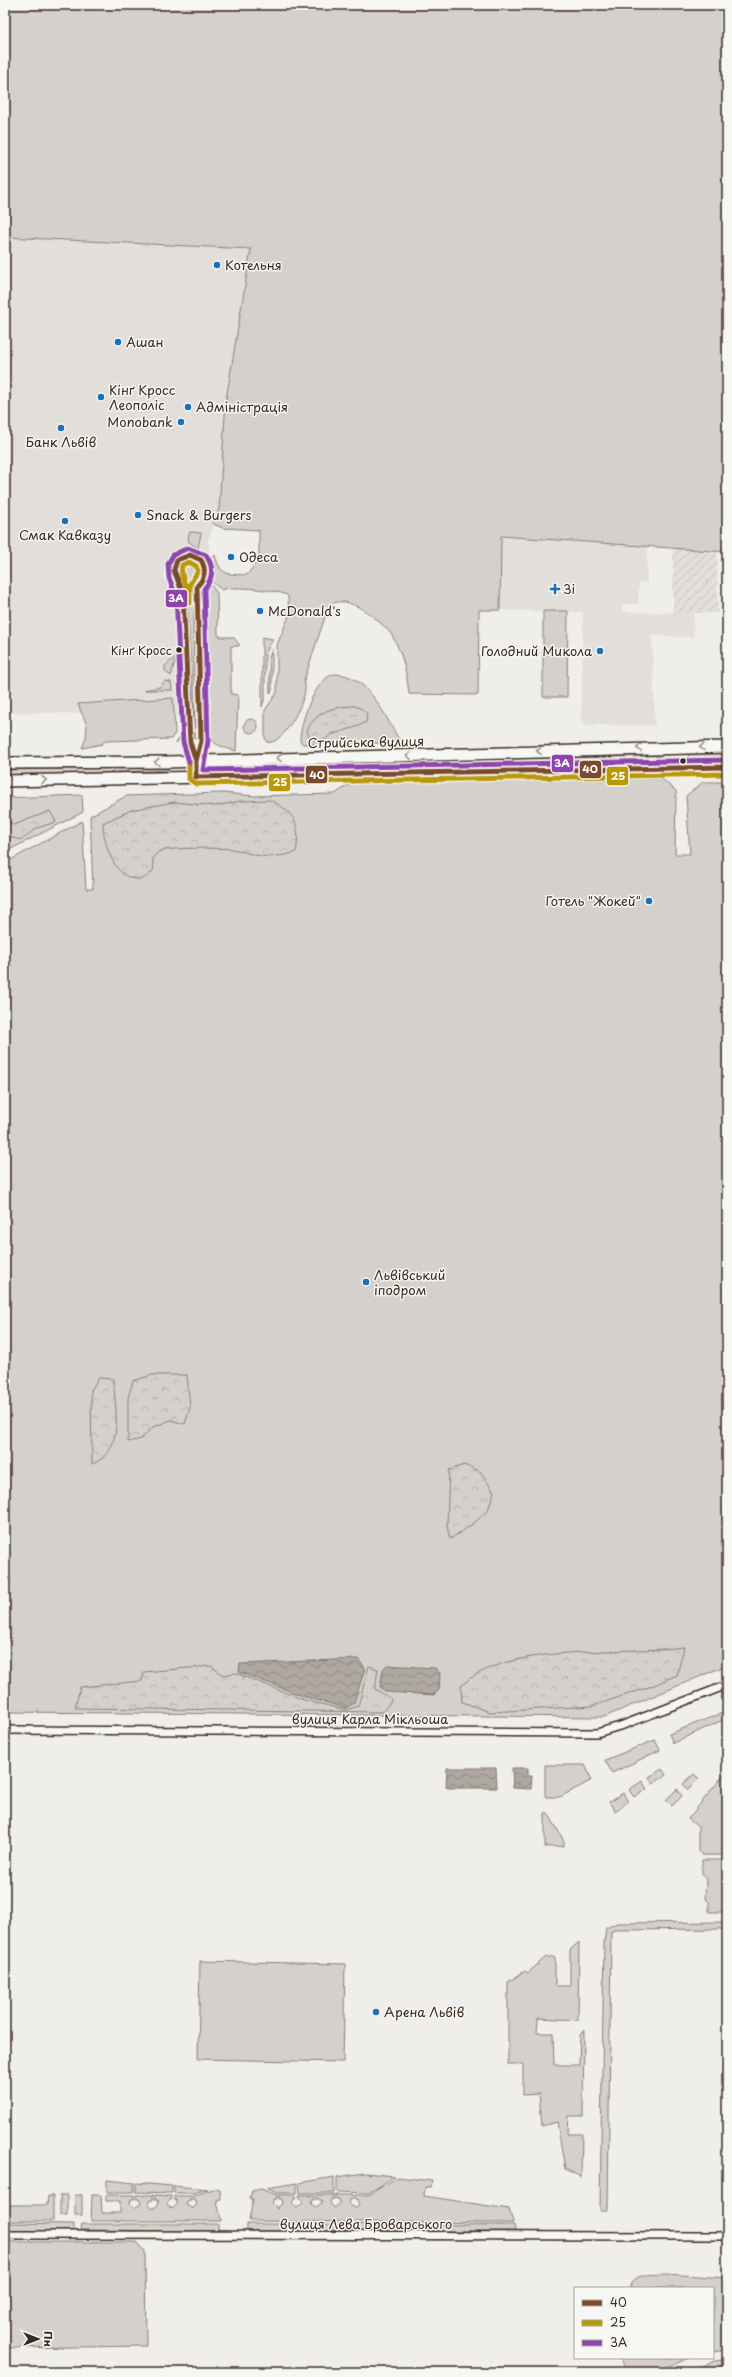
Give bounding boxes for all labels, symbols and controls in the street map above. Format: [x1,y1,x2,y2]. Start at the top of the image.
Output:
place label: Котельня [225,255,282,274]
marker: Котельня [212,260,222,270]
place label: Ашан [126,332,164,351]
marker: Ашан [113,337,123,347]
place label: Кінґ Кросс Леополіс [109,380,176,414]
marker: Кінґ Кросс Леополіс [96,392,106,402]
place label: Адміністрація [196,397,288,416]
marker: Адміністрація [183,402,193,412]
place label: Monobank [107,412,173,431]
marker: Monobank [176,417,186,427]
marker: Банк Львів [56,423,66,433]
place label: Банк Львів [26,432,96,451]
place label: Snack & Burgers [146,505,252,524]
marker: Snack & Burgers [133,510,143,520]
marker: Смак Кавказу [60,516,70,526]
place label: Смак Кавказу [19,525,111,544]
place label: Одеса [239,547,279,566]
marker: Одеса [226,552,236,562]
place label: 3і [563,579,575,598]
marker: 3і [550,584,560,594]
line badge: 3А [165,589,188,608]
text: 3А [168,589,184,606]
place label: McDonald's [268,601,341,620]
marker: McDonald's [255,606,265,616]
place label: Кінґ Кросс [111,641,172,659]
place label: Голодний Микола [481,641,593,660]
marker: Кінґ Кросс [174,645,184,655]
marker: Голодний Микола [595,646,605,656]
street label: Стрийська вулиця [308,731,424,752]
one-way arrow [699,743,705,751]
one-way arrow [636,744,642,752]
one-way arrow [536,747,542,755]
one-way arrow [406,752,412,760]
one-way arrow [276,754,282,762]
line badge: 3А [551,754,574,773]
text: 3А [554,754,570,771]
unlabelled marker [678,756,688,766]
one-way arrow [154,758,160,766]
line badge: 40 [579,760,602,779]
text: 40 [582,760,598,777]
line badge: 40 [305,765,328,784]
text: 40 [309,766,325,783]
line badge: 25 [606,766,629,786]
text: 25 [611,767,625,784]
line badge: 25 [268,773,291,792]
text: 25 [273,773,287,790]
one-way arrow [41,775,47,784]
place label: Готель "Жокей" [546,891,641,910]
marker: Готель "Жокей" [644,896,654,906]
place label: Львівський іподром [374,1265,445,1299]
marker: Львівський іподром [361,1277,371,1287]
street label: вулиця Карла Мікльоша [292,1709,448,1728]
place label: Арена Львів [384,2002,464,2021]
marker: Арена Львів [371,2007,381,2017]
street label: вулиця Лева Броварського [280,2214,452,2233]
legend [574,2287,714,2359]
text: 40 [610,2293,627,2311]
text: 25 [610,2313,626,2331]
north arrow [18,2319,58,2359]
text: Пн [40,2331,57,2347]
text: 3А [610,2333,627,2351]

